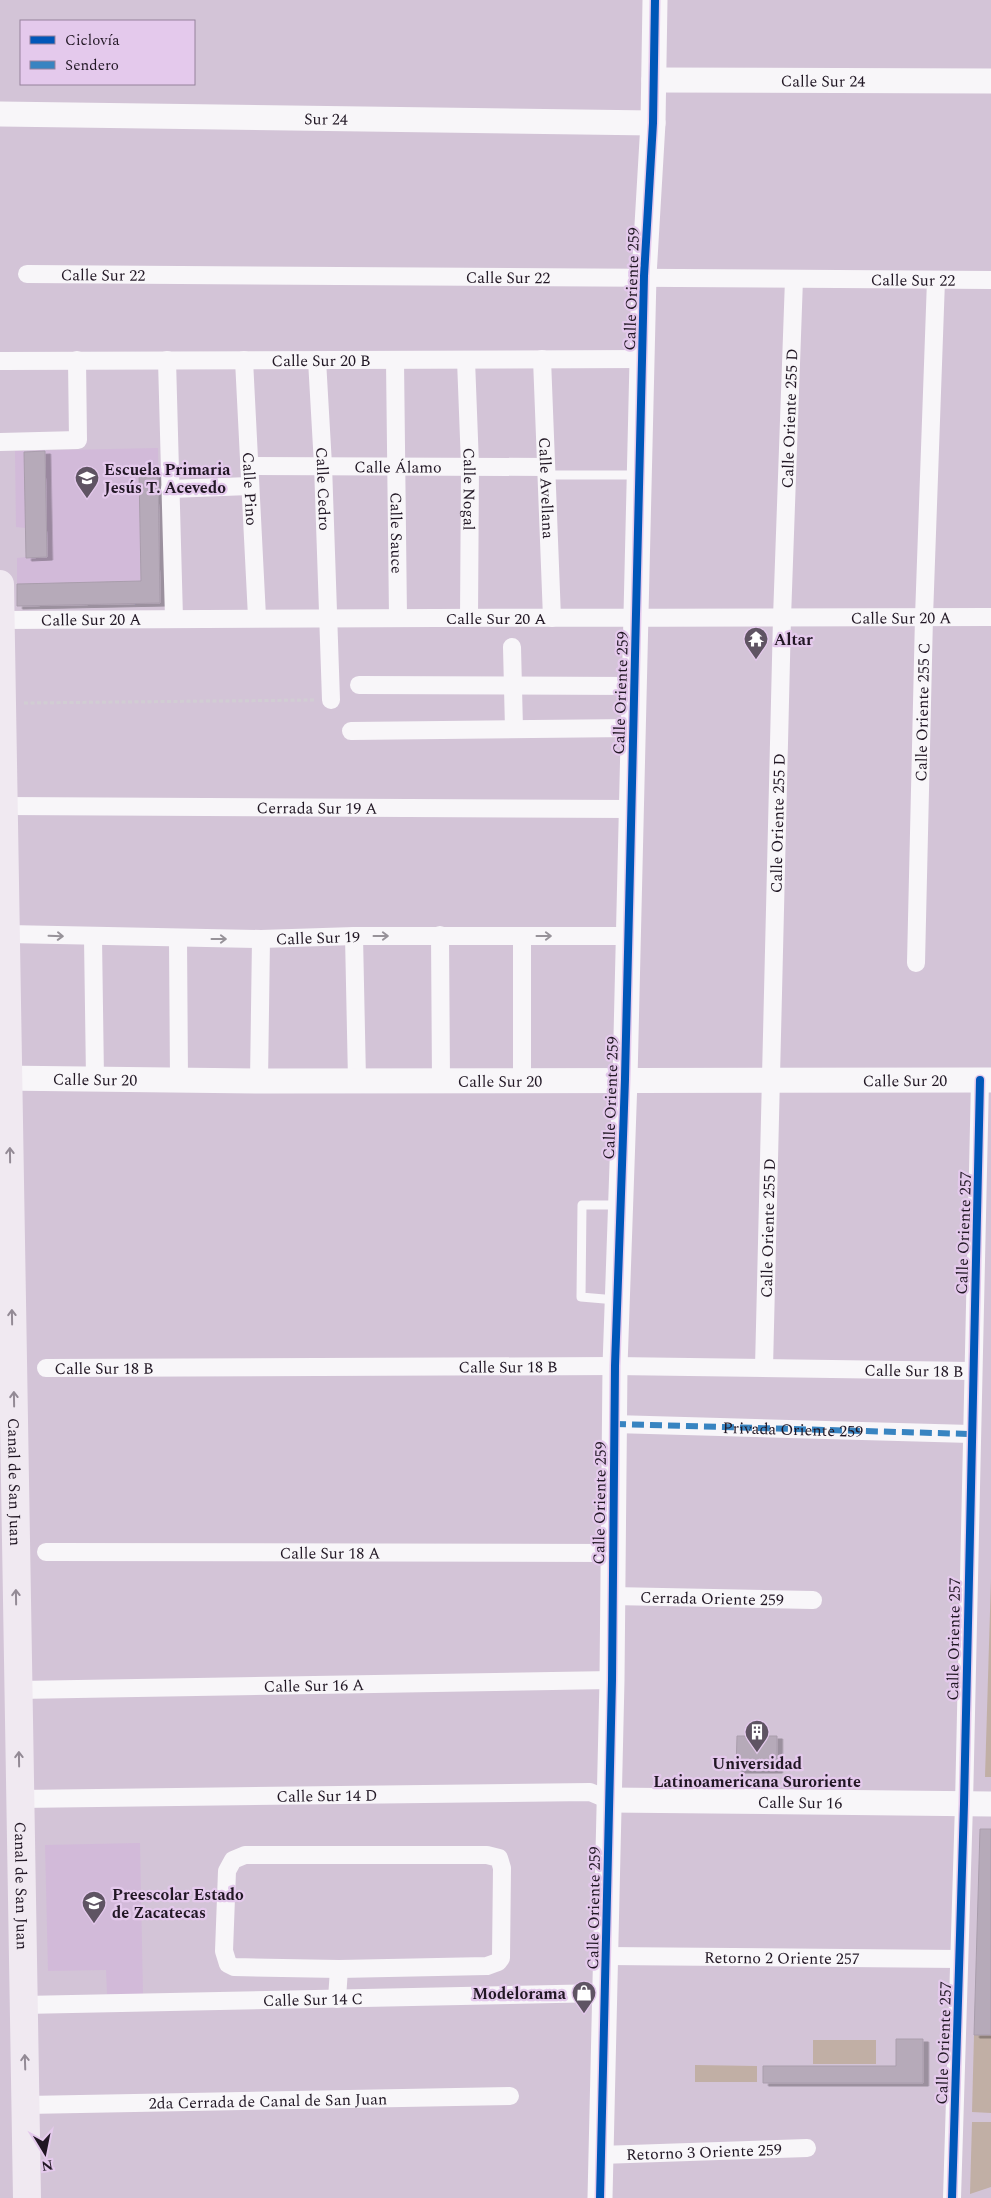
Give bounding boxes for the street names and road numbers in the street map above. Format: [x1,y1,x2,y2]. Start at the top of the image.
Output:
street label: Calle Sur 24 [781,69,865,94]
street label: Sur 24 [304,107,348,132]
street label: Calle Oriente 259 [618,227,646,351]
street label: Calle Sur 22 [61,263,145,288]
street label: Calle Sur 22 [466,266,550,290]
street label: Calle Sur 22 [871,268,955,293]
street label: Calle Oriente 255 D [776,348,805,489]
street label: Calle Sur 20 B [271,349,371,373]
street label: Calle Avellana [532,437,560,539]
street label: Calle Cedro [309,446,336,531]
street label: Calle Nogal [456,447,481,531]
street label: Calle Pino [236,451,263,526]
street label: Calle Álamo [354,455,442,480]
street label: Calle Sauce [384,492,408,574]
street label: Calle Sur 20 A [851,606,951,631]
street label: Calle Sur 20 A [446,607,546,631]
street label: Calle Sur 20 A [41,608,141,633]
street label: Calle Oriente 259 [607,631,635,755]
street label: Calle Oriente 255 C [909,642,936,782]
street label: Calle Oriente 255 D [764,753,792,893]
street label: Cerrada Sur 19 A [257,796,377,821]
street label: Calle Sur 19 [275,925,360,952]
street label: Calle Oriente 259 [597,1036,625,1160]
street label: Calle Sur 20 [53,1068,137,1093]
street label: Calle Sur 20 [863,1069,947,1093]
street label: Calle Sur 20 [458,1070,542,1094]
street label: Calle Oriente 255 D [755,1158,782,1298]
street label: Calle Oriente 257 [950,1171,978,1295]
street label: Calle Sur 18 B [458,1355,558,1380]
street label: Calle Sur 18 B [54,1357,154,1381]
street label: Calle Sur 18 B [864,1358,964,1384]
street label: Privada Oriente 259 [722,1416,864,1444]
street label: Canal de San Juan [1,1418,27,1546]
street label: Calle Oriente 259 [587,1441,613,1565]
street label: Calle Sur 18 A [280,1541,380,1566]
street label: Calle Oriente 257 [941,1577,967,1701]
street label: Cerrada Oriente 259 [640,1586,784,1612]
street label: Calle Sur 16 A [264,1673,364,1699]
street label: Calle Sur 14 D [276,1784,378,1809]
street label: Calle Sur 16 [758,1791,842,1815]
street label: Canal de San Juan [8,1822,34,1950]
street label: Calle Oriente 259 [581,1846,607,1970]
street label: Retorno 2 Oriente 257 [704,1946,860,1971]
street label: Calle Oriente 257 [930,1981,958,2105]
street label: Calle Sur 14 C [263,1987,363,2013]
street label: 2da Cerrada de Canal de San Juan [149,2087,387,2116]
street label: Retorno 3 Oriente 259 [626,2138,782,2167]

